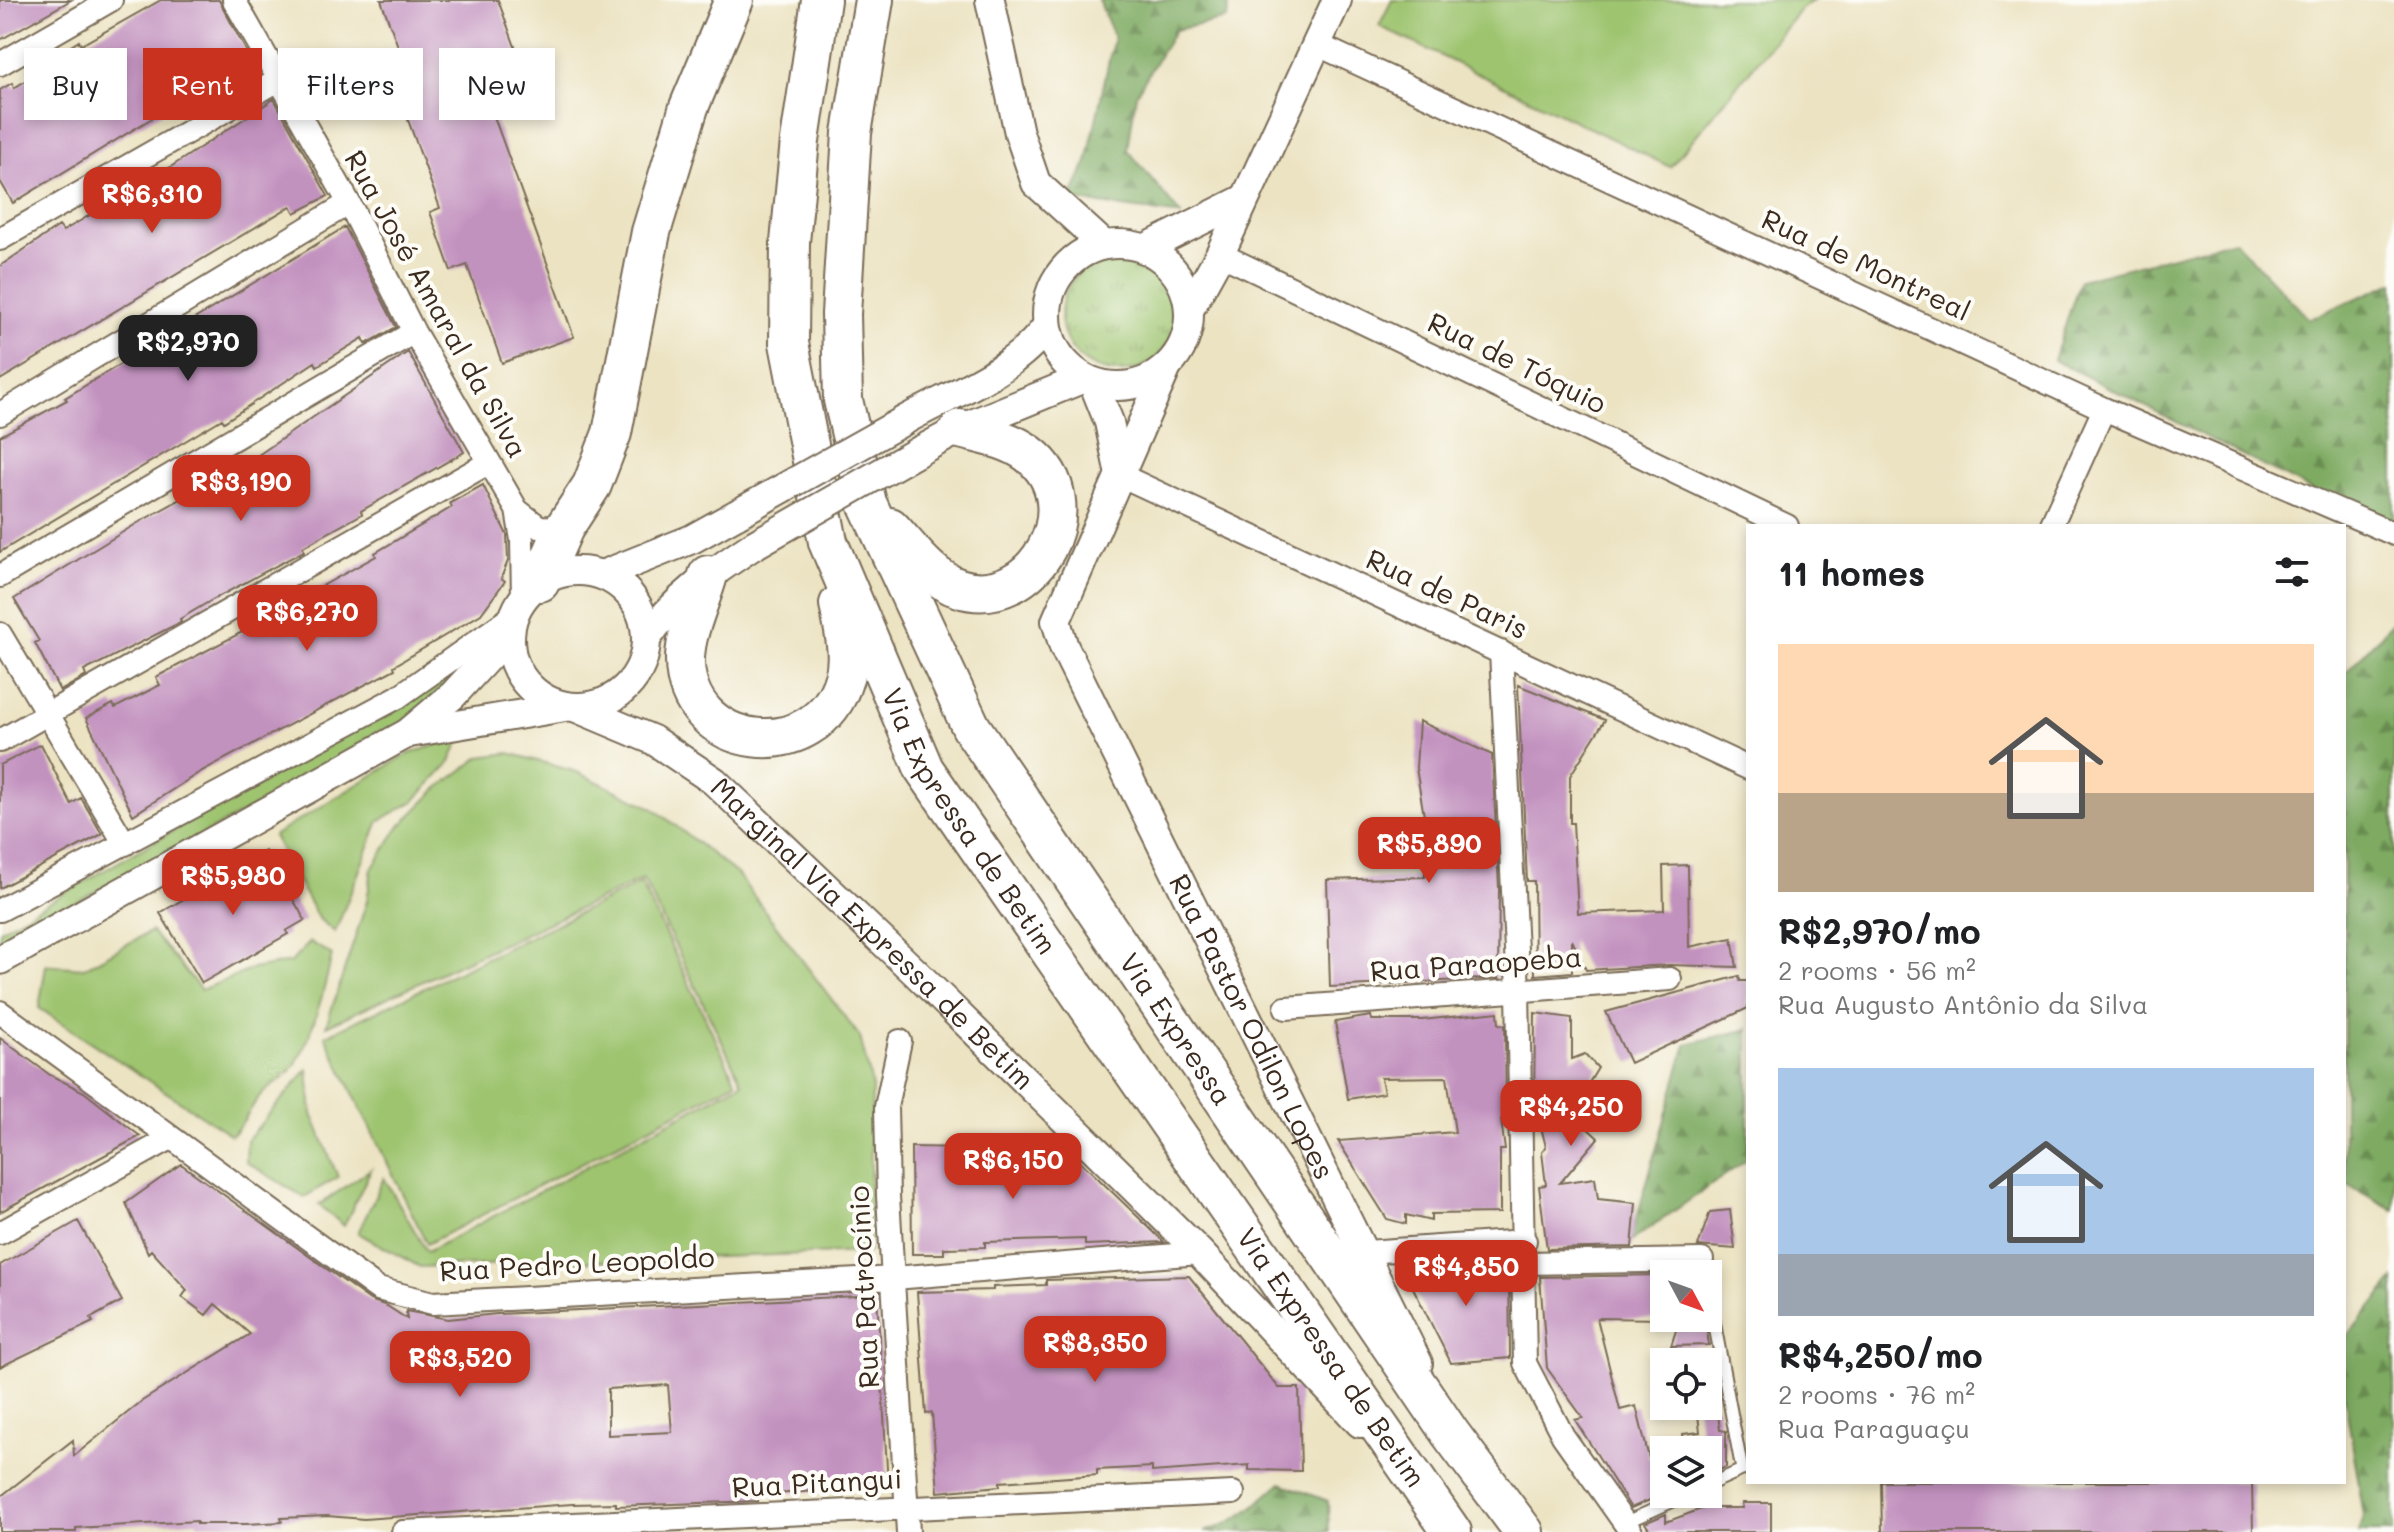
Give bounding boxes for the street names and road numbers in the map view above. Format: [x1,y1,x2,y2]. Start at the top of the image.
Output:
street label: Rua José Amaral da Silva [337,143,536,464]
street label: Rua de Montreal [1756,200,1977,328]
street label: Rua de Tóquio [1422,303,1613,421]
street label: Rua de Paris [1361,540,1534,646]
street label: Via Expressa de Betim [875,682,1066,961]
street label: Marginal Via Expressa de Betim [704,769,1043,1097]
street label: Rua Pastor Odilon Lopes [1162,868,1343,1185]
street label: Rua Paraopeba [1369,938,1583,988]
street label: Via Expressa [1112,945,1241,1112]
street label: Rua Patrocínio [840,1185,886,1389]
street label: Via Expressa de Betim [1230,1220,1434,1494]
street label: Rua Pedro Leopoldo [438,1238,715,1288]
street label: Rua Pitangui [731,1460,903,1504]

